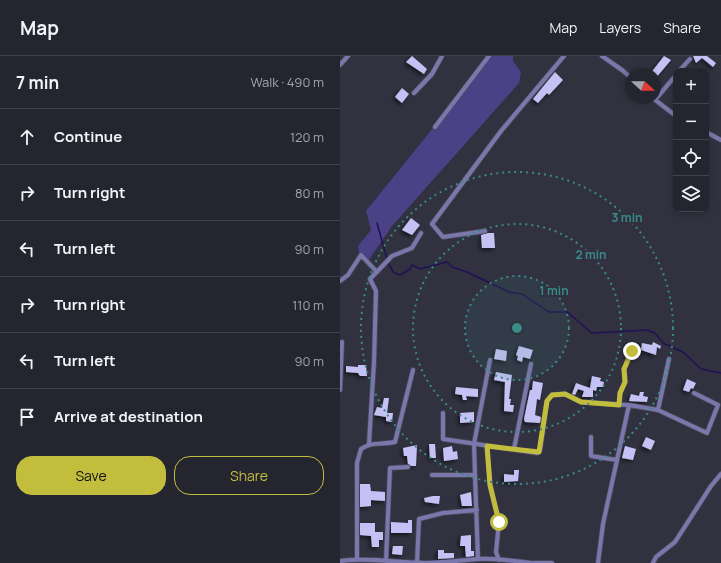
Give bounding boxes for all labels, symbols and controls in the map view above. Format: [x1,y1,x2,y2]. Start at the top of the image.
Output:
text: Map [20,15,59,41]
text: Map [549,18,577,37]
text: Layers [599,18,641,37]
text: Share [663,18,701,37]
north arrow [625,68,661,104]
map controls [673,68,709,212]
button: + [673,68,709,104]
text: 7 min [16,71,59,94]
text: Walk · 490 m [250,73,324,91]
button: − [673,104,709,140]
icon: ahead [16,126,38,148]
text: Continue [54,126,122,147]
text: 120 m [290,128,324,146]
button: locate [673,140,709,176]
button: layers [673,176,709,212]
icon: right [16,182,38,204]
text: Turn right [54,182,125,203]
text: 80 m [295,184,324,202]
text: 3 min [611,209,643,226]
icon: left [16,238,38,260]
text: Turn left [54,238,116,259]
text: 90 m [294,240,324,258]
text: 2 min [575,246,607,263]
text: 1 min [539,282,569,299]
icon: right [16,294,38,316]
text: Turn right [54,294,125,315]
text: 110 m [292,296,324,314]
centre of rings [510,321,524,335]
route end [623,342,641,360]
icon: left [16,350,38,372]
text: Turn left [54,350,116,371]
text: 90 m [294,352,324,370]
icon: arrive [16,406,38,428]
text: Arrive at destination [54,406,203,427]
button: Save [16,456,166,495]
button: Share [174,456,324,495]
route start [490,513,508,531]

